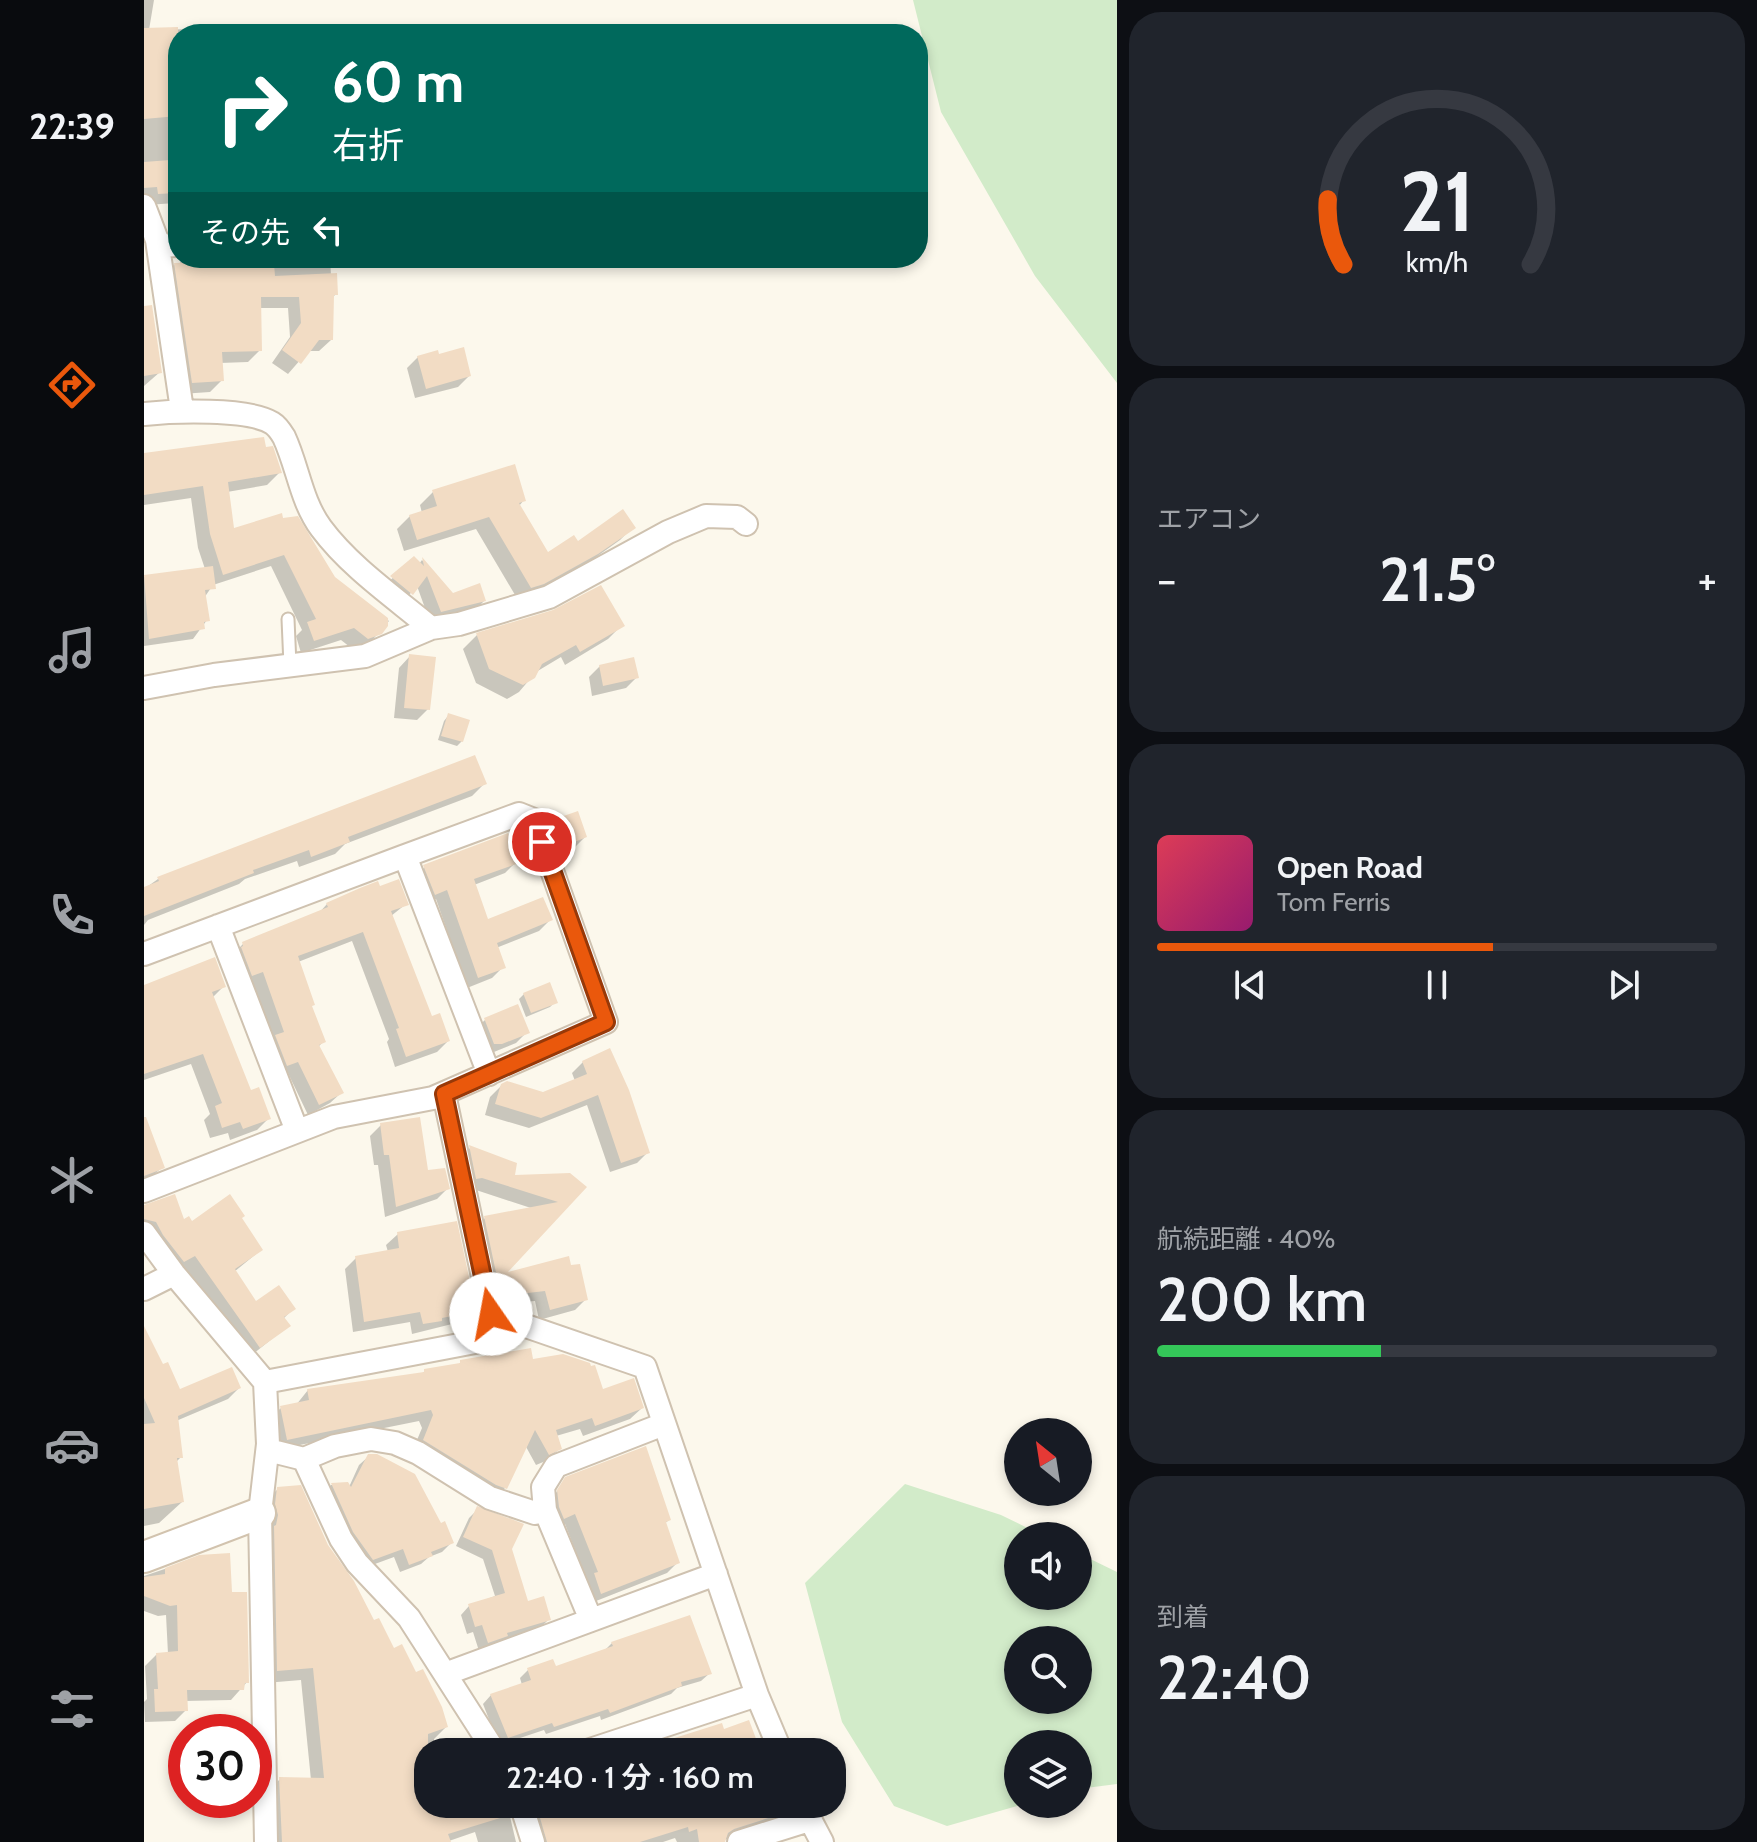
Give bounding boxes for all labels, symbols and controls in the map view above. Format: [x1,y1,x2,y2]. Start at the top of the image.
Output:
text: 60 m [332,48,464,116]
icon: right [200,56,304,160]
text: 22:39 [29,104,115,148]
text: 右折 [332,123,404,167]
text: 21 [1400,151,1474,252]
icon: left [306,208,350,252]
text: その先 [200,214,290,251]
text: km/h [1406,244,1468,279]
icon: directions [44,357,100,413]
text: エアコン [1157,503,1261,535]
text: 21.5° [1379,543,1495,616]
text: − [1157,553,1176,606]
text: + [1698,553,1717,606]
icon: music [44,622,100,678]
pin [508,808,576,876]
icon: arrive [520,820,564,864]
text: Open Road [1277,849,1423,886]
text: Tom Ferris [1277,886,1390,918]
icon: phone [44,887,100,943]
icon: previous [1228,963,1272,1007]
icon: pause [1415,963,1459,1007]
icon: next [1602,963,1646,1007]
icon: climate [44,1152,100,1208]
text: 航続距離 · 40% [1157,1223,1335,1255]
text: 200 km [1157,1263,1367,1336]
position arrow [449,1272,533,1356]
icon: car [44,1417,100,1473]
north arrow [1004,1418,1092,1506]
map controls [1004,1418,1092,1818]
button: sound [1004,1522,1092,1610]
text: 到着 [1157,1601,1209,1633]
button: search [1004,1626,1092,1714]
text: 22:40 [1157,1641,1312,1714]
icon: filters [44,1681,100,1737]
speed limit sign: 30 [168,1714,272,1818]
button: layers [1004,1730,1092,1818]
text: 22:40 · 1 分 · 160 m [506,1759,754,1796]

